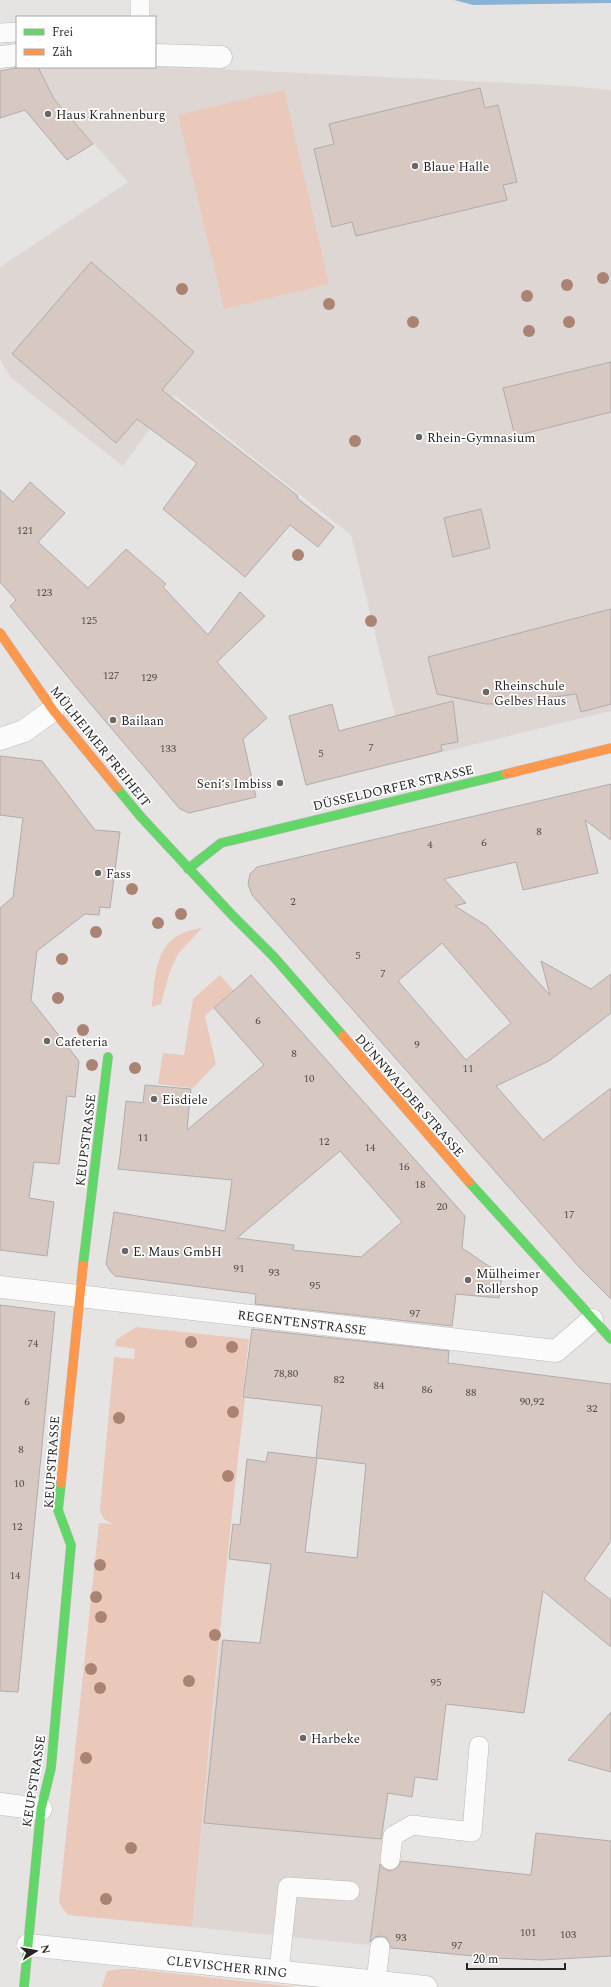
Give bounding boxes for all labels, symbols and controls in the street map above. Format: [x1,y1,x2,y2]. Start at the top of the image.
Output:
legend [16,16,156,68]
text: Frei [52,23,74,42]
text: Zäh [52,43,73,62]
place label: Haus Krahnenburg [56,105,166,125]
marker: Haus Krahnenburg [43,109,53,119]
place label: Blaue Halle [423,157,489,177]
marker: Blaue Halle [410,161,420,171]
place label: Rhein-Gymnasium [427,428,535,448]
marker: Rhein-Gymnasium [414,432,424,442]
house number: 121 [17,522,33,539]
house number: 123 [36,584,53,601]
house number: 125 [81,612,97,629]
house number: 127 [103,667,120,684]
house number: 129 [141,669,158,686]
place label: Rheinschule Gelbes Haus [494,676,566,711]
street label: MÜLHEIMER FREIHEIT [45,682,156,812]
marker: Rheinschule Gelbes Haus [481,687,491,697]
place label: Bailaan [121,711,165,731]
marker: Bailaan [108,715,118,725]
house number: 7 [368,739,374,756]
house number: 133 [160,740,177,757]
house number: 5 [318,745,324,762]
street label: DÜSSELDORFER STRASSE [311,760,476,816]
place label: Seni‘s Imbiss [197,774,272,794]
marker: Seni‘s Imbiss [275,778,285,788]
house number: 8 [536,823,542,840]
house number: 6 [481,834,487,851]
house number: 4 [427,836,433,853]
place label: Fass [106,864,131,884]
marker: Fass [93,868,103,878]
house number: 2 [290,893,296,910]
house number: 5 [355,947,361,964]
house number: 7 [380,965,386,982]
house number: 6 [255,1012,261,1029]
street label: DÜNNWALDER STRASSE [350,1030,469,1162]
place label: Cafeteria [55,1032,109,1052]
marker: Cafeteria [42,1036,52,1046]
house number: 9 [414,1036,420,1053]
house number: 8 [291,1045,297,1062]
house number: 11 [463,1060,474,1077]
house number: 10 [304,1070,315,1087]
place label: Eisdiele [162,1090,208,1110]
street label: KEUPSTRASSE [70,1093,102,1187]
marker: Eisdiele [149,1094,159,1104]
house number: 11 [138,1129,149,1146]
house number: 12 [319,1133,330,1150]
house number: 14 [365,1139,376,1156]
house number: 16 [399,1158,410,1175]
house number: 18 [415,1176,426,1193]
house number: 20 [437,1198,448,1215]
house number: 17 [564,1206,575,1223]
place label: E. Maus GmbH [133,1242,222,1262]
marker: E. Maus GmbH [120,1246,130,1256]
house number: 91 [234,1260,245,1277]
house number: 93 [269,1264,280,1281]
place label: Mülheimer Rollershop [476,1264,540,1299]
marker: Mülheimer Rollershop [463,1275,473,1285]
house number: 95 [310,1277,321,1294]
street label: REGENTENSTRASSE [236,1305,368,1341]
house number: 97 [410,1305,421,1322]
house number: 74 [28,1335,39,1352]
house number: 78,80 [274,1365,299,1382]
house number: 82 [334,1371,345,1388]
house number: 84 [374,1377,385,1394]
house number: 86 [422,1381,433,1398]
house number: 88 [466,1384,477,1401]
house number: 6 [24,1393,30,1410]
house number: 90,92 [520,1393,545,1410]
house number: 32 [587,1400,598,1417]
street label: KEUPSTRASSE [39,1415,65,1509]
house number: 8 [18,1441,24,1458]
house number: 10 [14,1475,25,1492]
house number: 12 [12,1518,23,1535]
house number: 14 [10,1567,21,1584]
house number: 95 [431,1674,442,1691]
place label: Harbeke [311,1729,360,1749]
marker: Harbeke [298,1733,308,1743]
street label: KEUPSTRASSE [17,1734,51,1829]
house number: 101 [520,1924,536,1941]
house number: 103 [560,1926,577,1943]
house number: 93 [396,1929,407,1946]
north arrow [16,1931,56,1971]
house number: 97 [452,1937,463,1954]
text: N [36,1943,55,1955]
scale bar [467,1945,565,1971]
text: 20 m [473,1950,498,1969]
street label: CLEVISCHER RING [165,1951,289,1983]

